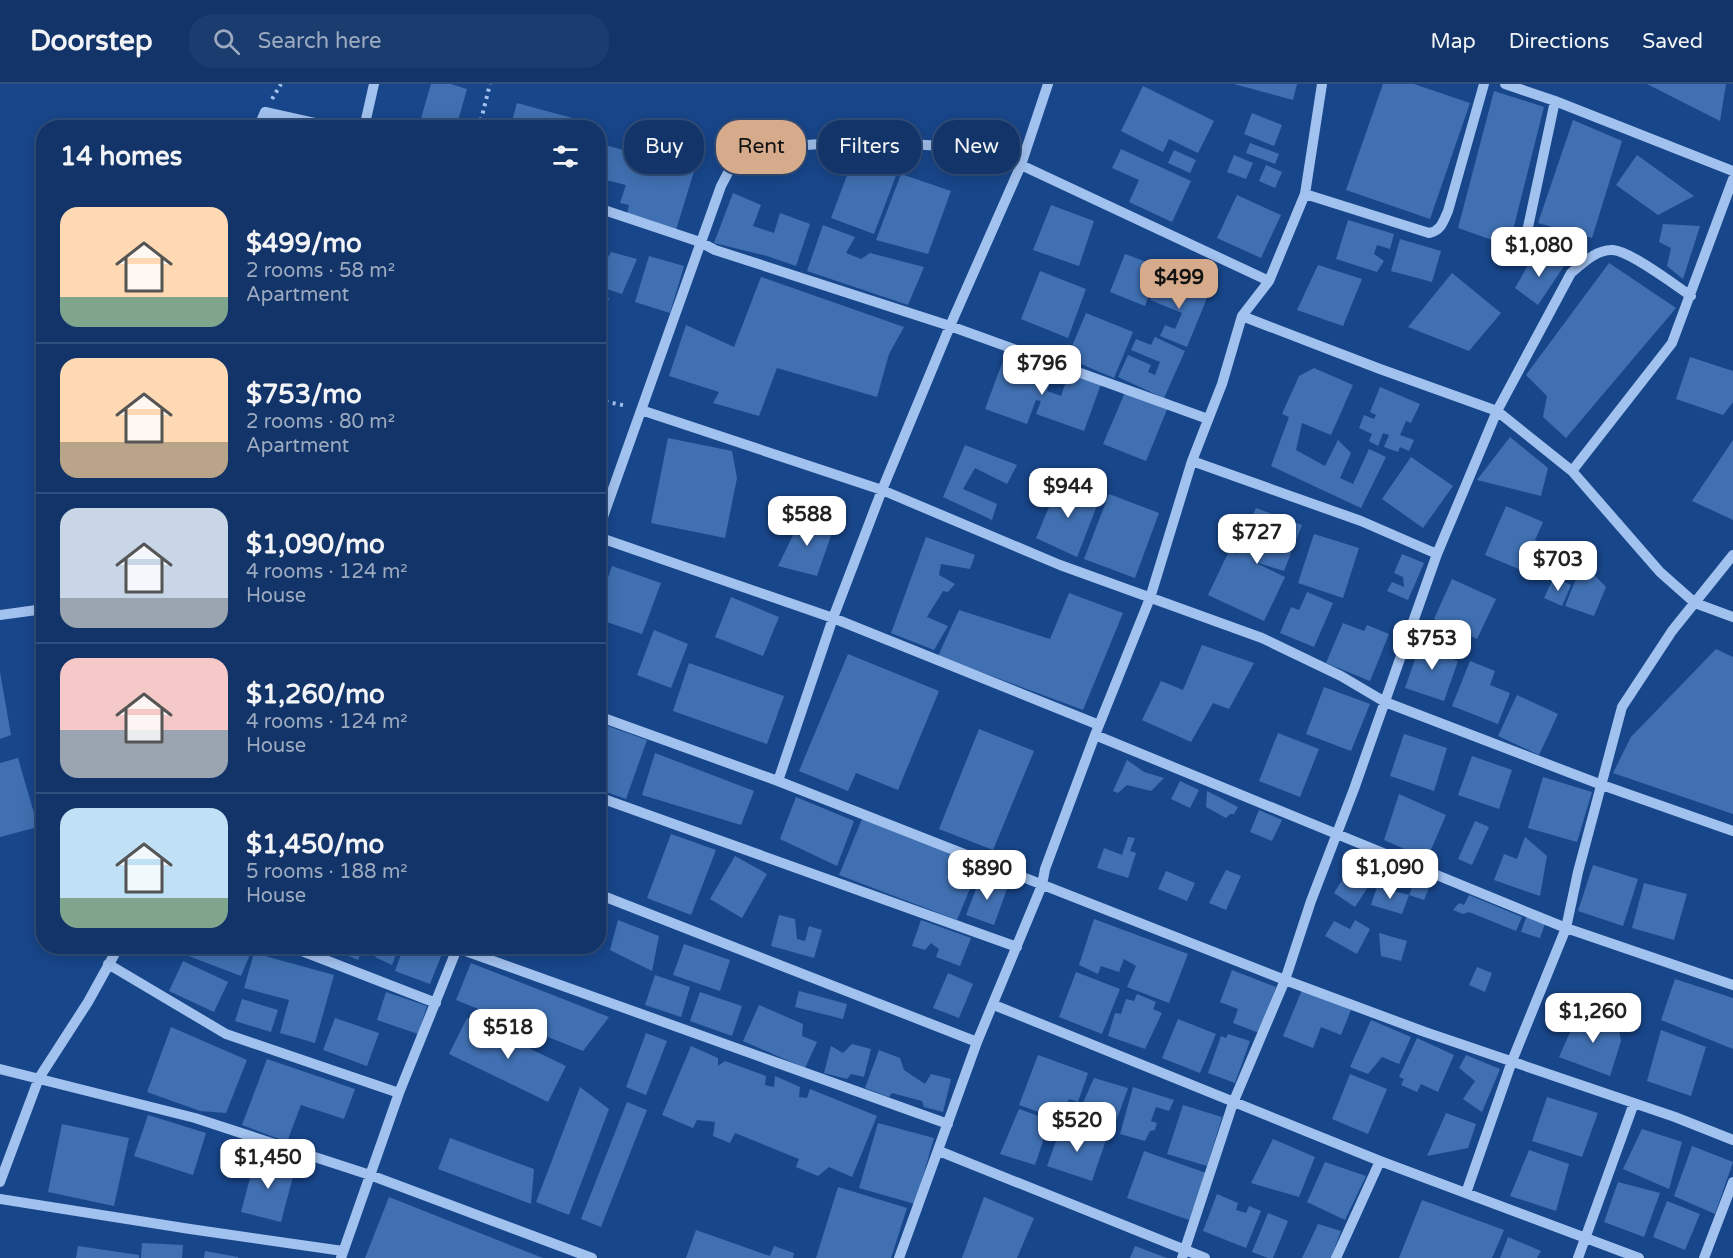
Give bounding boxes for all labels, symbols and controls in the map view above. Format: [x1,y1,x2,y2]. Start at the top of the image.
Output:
search box [189,14,609,68]
text: Doorstep [30,24,153,58]
icon: search [210,25,243,58]
text: Search here [258,28,381,54]
text: Map [1430,29,1476,54]
text: Directions [1509,29,1609,54]
text: Saved [1642,29,1703,54]
chip: Buy [624,120,704,174]
chip: Rent [716,120,806,174]
chip: Filters [818,120,921,174]
chip: New [933,120,1020,174]
icon: filters [549,140,582,173]
text: 14 homes [60,141,182,172]
pin: $1,080 [1490,227,1588,278]
text: $499/mo [246,228,362,259]
icon: home [108,231,180,303]
text: $1,080 [1505,234,1573,258]
text: 2 rooms · 58 m² [246,259,395,283]
pin: $499 [1143,259,1215,310]
text: $499 [1154,266,1204,290]
text: Apartment [246,283,349,307]
pin: $796 [1006,345,1078,396]
text: $796 [1017,352,1067,376]
text: $753/mo [246,379,362,410]
icon: home [108,382,180,454]
text: 2 rooms · 80 m² [246,410,395,434]
text: Apartment [246,434,349,458]
pin: $944 [1032,468,1104,519]
text: $944 [1043,475,1093,499]
pin: $588 [771,496,843,547]
text: $588 [782,503,832,527]
pin: $727 [1221,514,1293,565]
text: $727 [1232,521,1282,545]
text: $1,090/mo [246,529,385,560]
icon: home [108,532,180,604]
pin: $703 [1522,541,1594,592]
text: $703 [1533,548,1583,572]
text: 4 rooms · 124 m² [246,560,408,584]
text: House [246,584,306,608]
pin: $753 [1396,620,1468,671]
text: $753 [1407,627,1457,651]
text: $1,260/mo [246,679,385,710]
icon: home [108,682,180,754]
text: 4 rooms · 124 m² [246,710,408,734]
text: House [246,734,306,758]
text: $1,450/mo [246,829,384,860]
icon: home [108,832,180,904]
pin: $1,090 [1341,849,1439,900]
pin: $890 [951,850,1023,901]
text: $1,090 [1356,856,1424,880]
text: $890 [962,857,1012,881]
text: 5 rooms · 188 m² [246,860,408,884]
text: House [246,884,306,908]
pin: $1,260 [1544,993,1642,1044]
text: $1,260 [1559,1000,1627,1024]
pin: $518 [472,1009,544,1060]
text: $518 [483,1016,533,1040]
pin: $520 [1041,1102,1113,1153]
text: $520 [1052,1109,1102,1133]
pin: $1,450 [219,1139,317,1190]
text: $1,450 [234,1146,302,1170]

